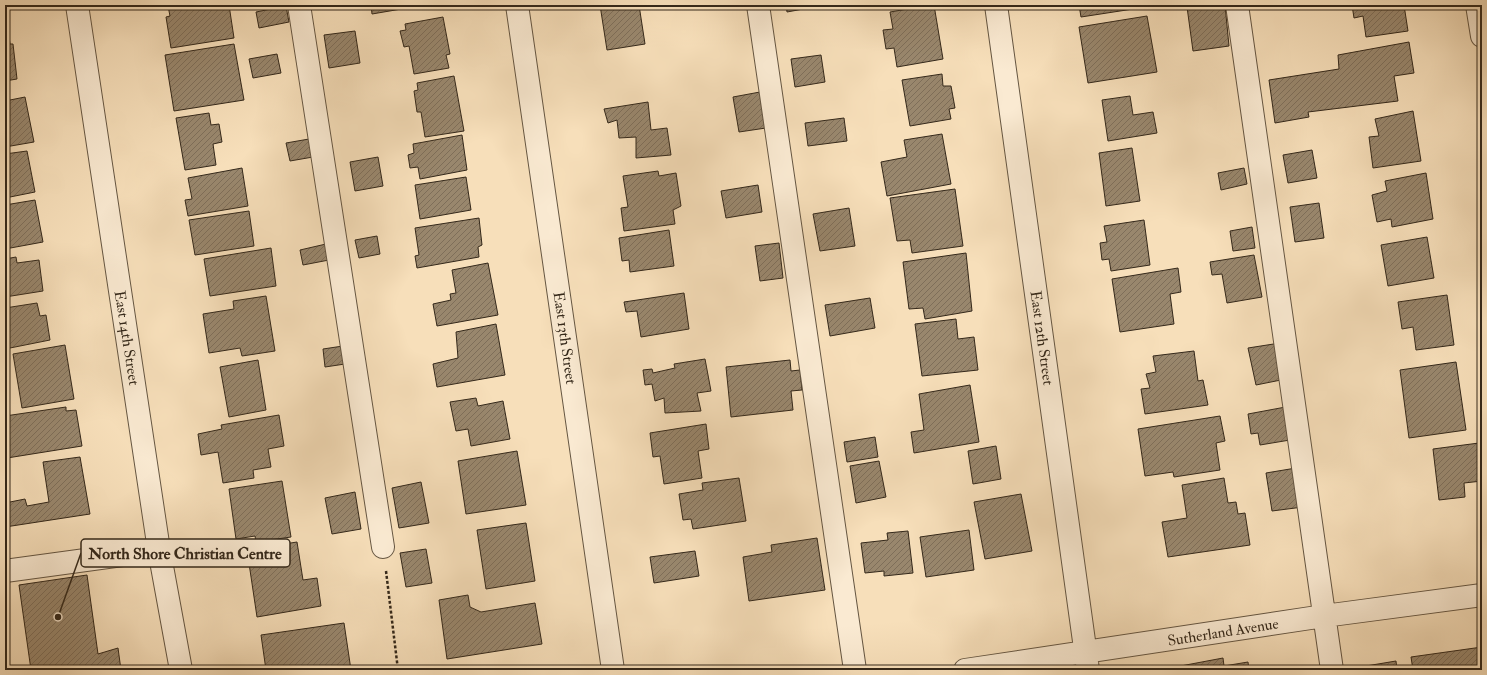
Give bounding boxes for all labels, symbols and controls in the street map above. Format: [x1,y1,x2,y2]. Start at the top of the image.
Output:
street label: East 14th Street [110,289,143,387]
street label: East 12th Street [1025,290,1058,387]
street label: East 13th Street [549,291,580,386]
callout: North Shore Christian Centre [81,539,290,567]
text: North Shore Christian Centre [87,544,282,564]
street label: Sutherland Avenue [1166,614,1280,651]

